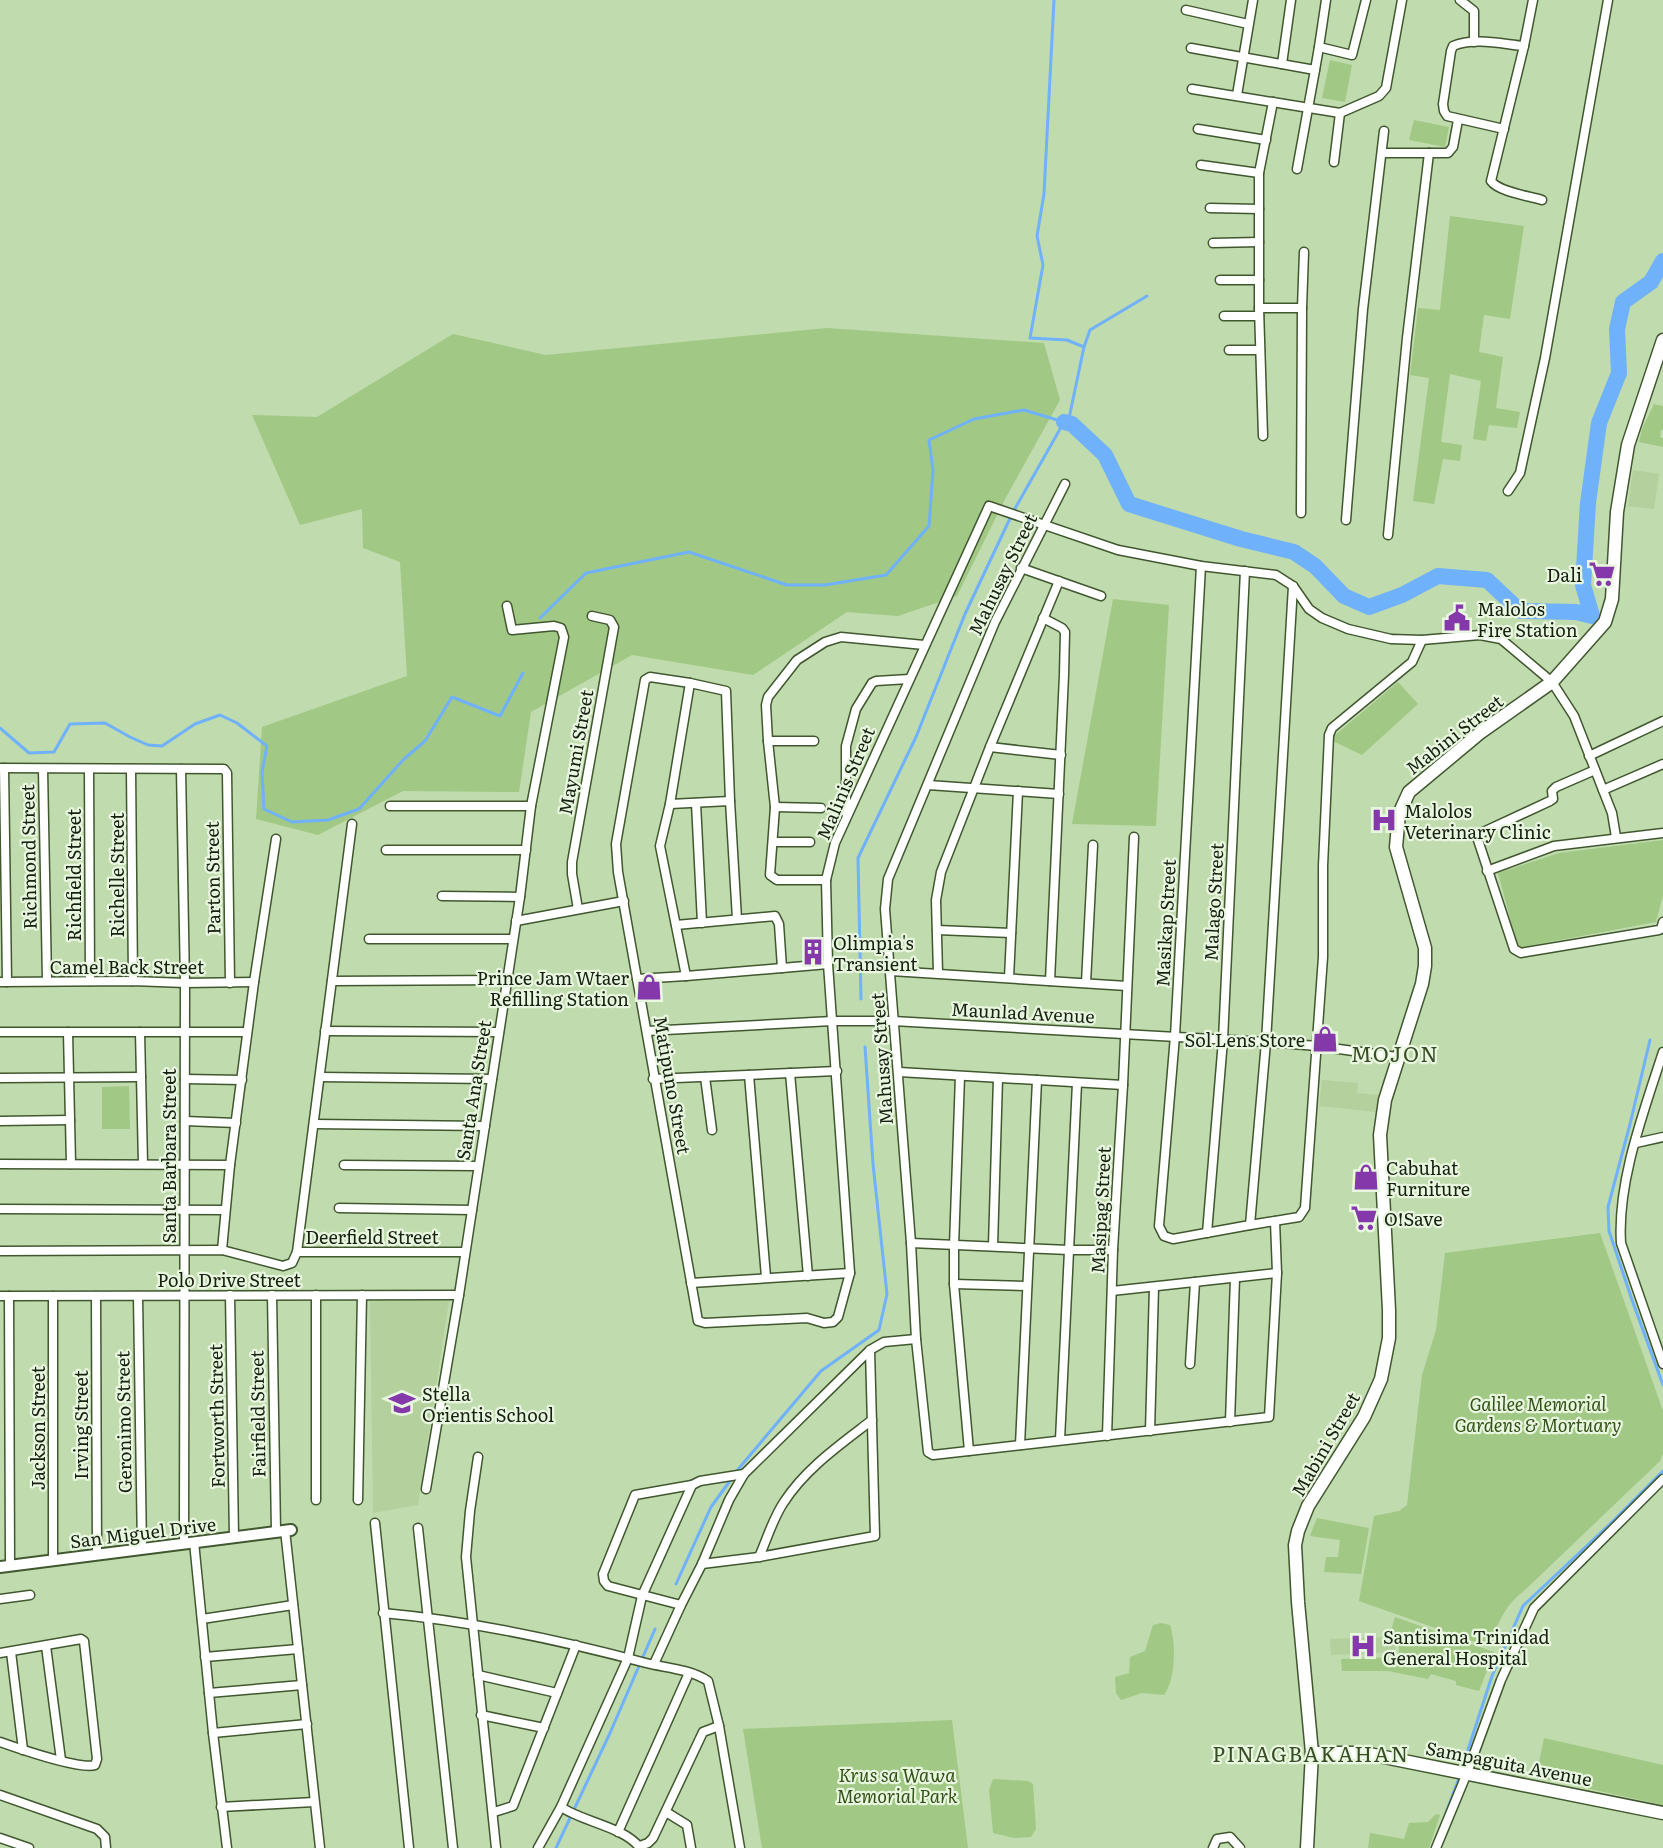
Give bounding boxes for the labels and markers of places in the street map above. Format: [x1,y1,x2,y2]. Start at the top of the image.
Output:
supermarket icon: Dali [1587,559,1617,589]
place label: Dali [1547,561,1582,588]
place label: Malolos Fire Station [1477,595,1578,643]
public building icon: Malolos Fire Station [1442,603,1472,633]
place label: Malolos Veterinary Clinic [1404,797,1551,845]
hospital icon: Malolos Veterinary Clinic [1369,805,1399,835]
place label: Olimpia's Transient [833,929,918,977]
building icon: Olimpia's Transient [798,937,828,967]
place label: Prince Jam Wtaer Refilling Station [477,964,629,1012]
shop icon: Prince Jam Wtaer Refilling Station [634,972,664,1002]
shop icon: Sol Lens Store [1310,1024,1340,1054]
place label: Sol Lens Store [1184,1026,1305,1053]
place label: Cabuhat Furniture [1386,1154,1470,1202]
shop icon: Cabuhat Furniture [1351,1162,1381,1192]
supermarket icon: O!Save [1349,1203,1379,1233]
place label: O!Save [1384,1205,1443,1232]
place label: Stella Orientis School [422,1380,554,1428]
school or university icon: Stella Orientis School [387,1388,417,1418]
place label: Santisima Trinidad General Hospital [1383,1623,1550,1671]
hospital icon: Santisima Trinidad General Hospital [1348,1631,1378,1661]

